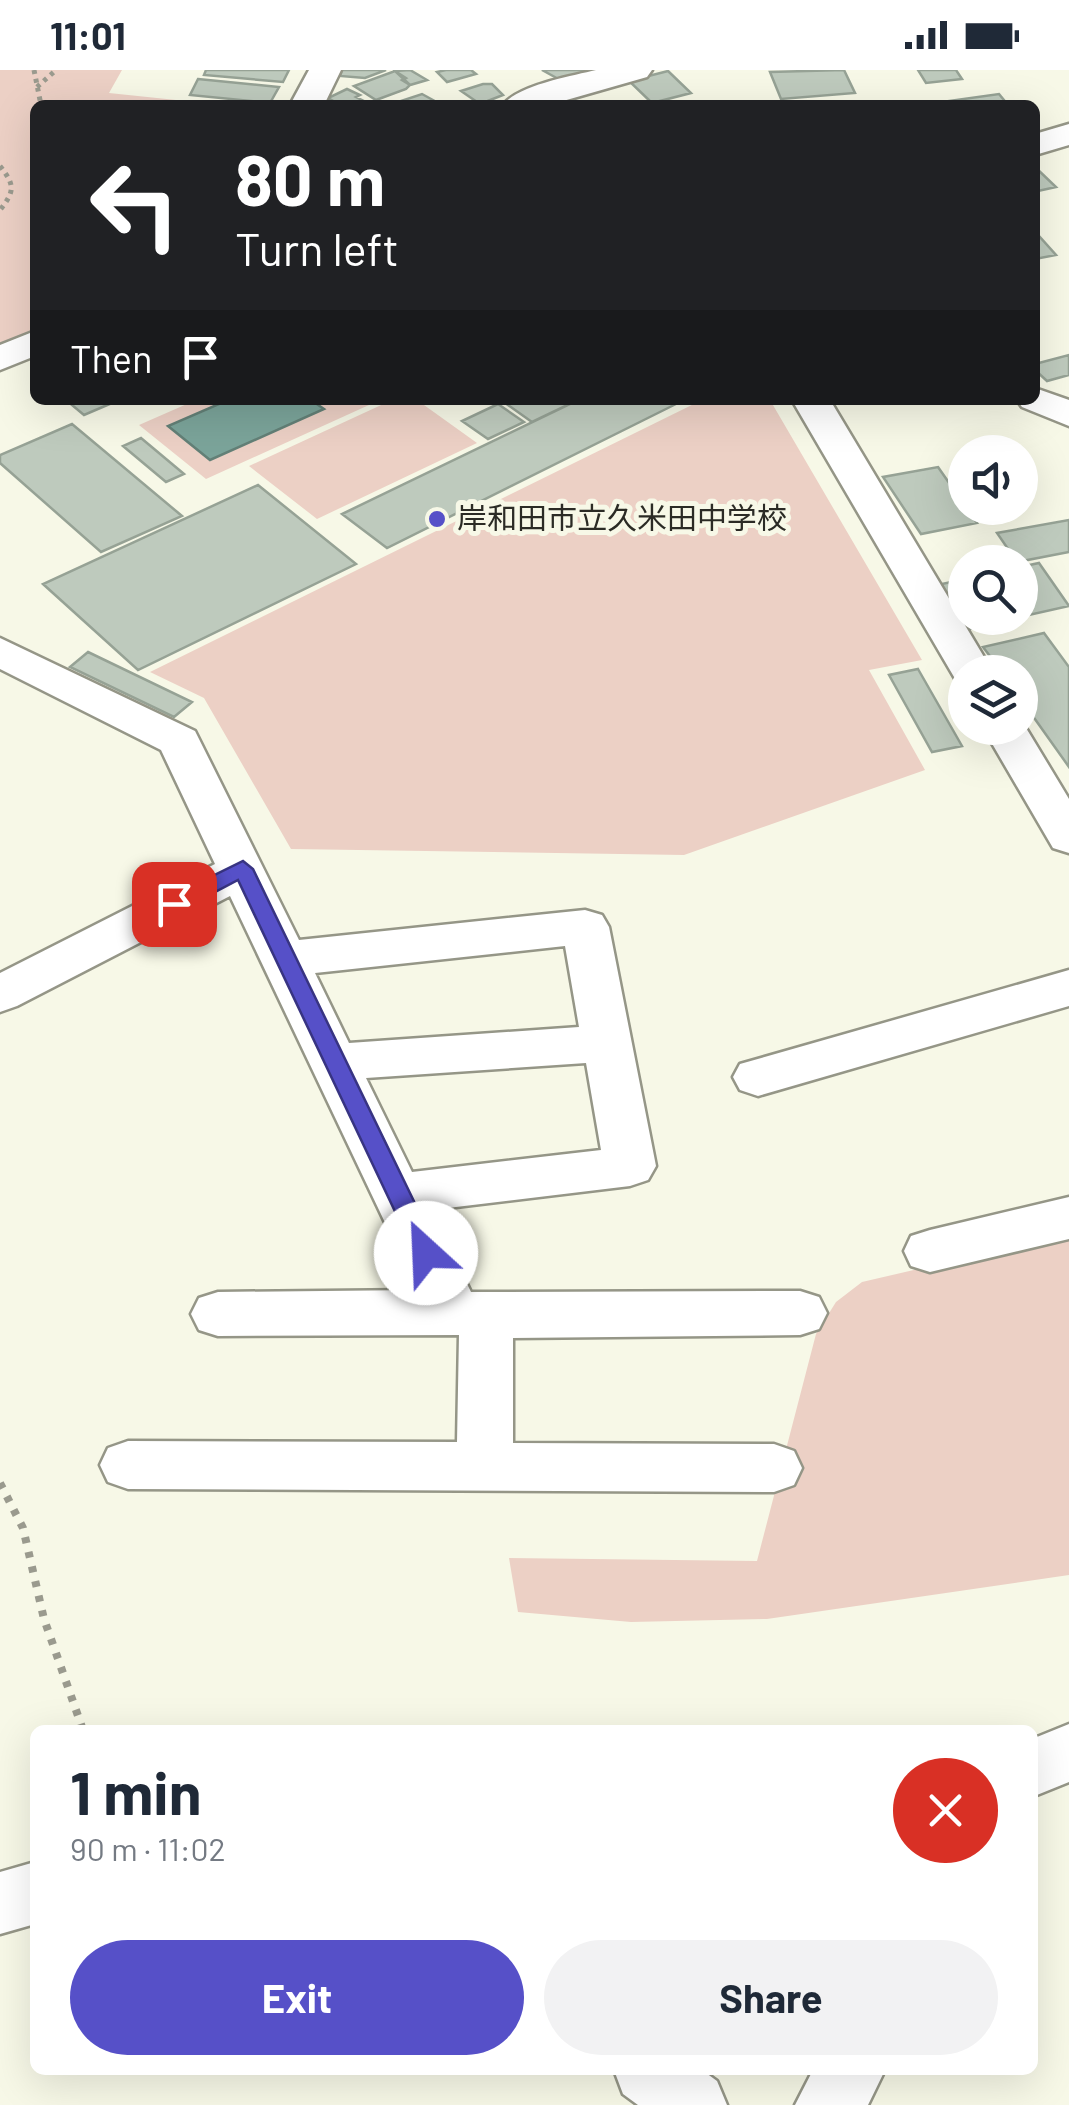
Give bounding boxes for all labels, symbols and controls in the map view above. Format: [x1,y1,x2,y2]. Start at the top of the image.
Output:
text: 11:01 [50,12,126,58]
text: 80 m [235,136,385,220]
icon: left [70,140,200,270]
text: Turn left [235,221,399,275]
icon: arrive [173,330,228,385]
text: Then [70,335,153,381]
map controls [948,435,1038,745]
button: sound [948,435,1038,525]
place label: 岸和田市立久米田中学校 [457,499,787,535]
marker: 岸和田市立久米田中学校 [426,508,448,530]
button: search [948,545,1038,635]
button: layers [948,655,1038,745]
pin [132,862,217,947]
icon: arrive [147,877,202,932]
position arrow [374,1201,478,1305]
text: 1 min [70,1755,201,1827]
button: close [893,1758,998,1863]
text: 90 m · 11:02 [70,1829,226,1867]
button: Exit [70,1940,524,2055]
button: Share [544,1940,998,2055]

